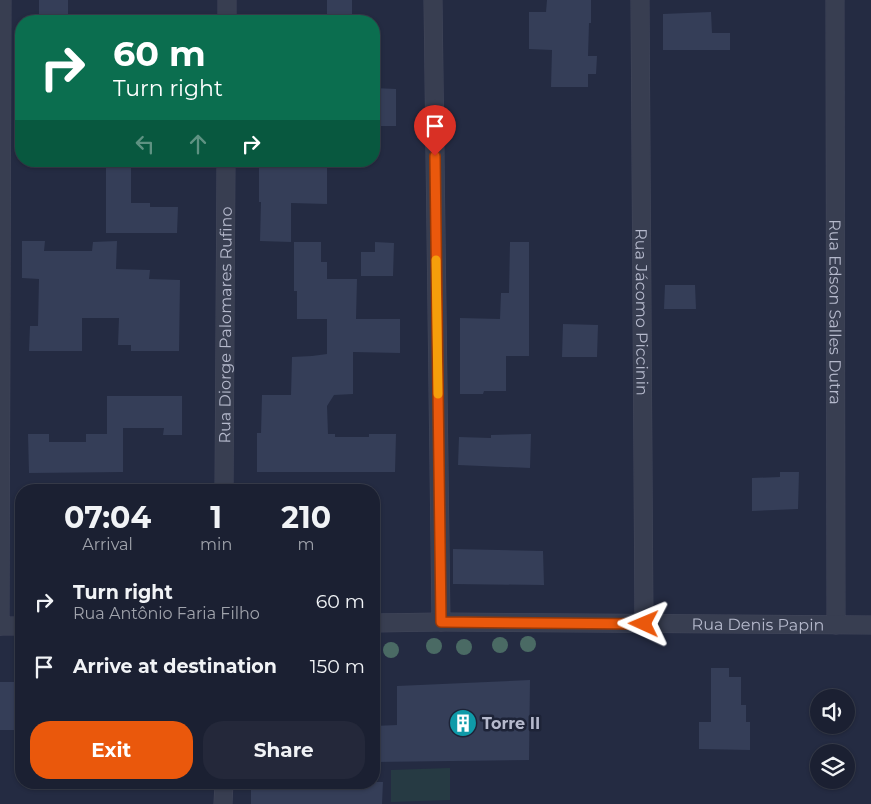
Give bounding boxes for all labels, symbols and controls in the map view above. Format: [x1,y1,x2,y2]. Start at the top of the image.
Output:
text: 60 m [113,32,206,75]
icon: right [30,35,95,100]
text: Turn right [113,75,223,102]
pin [414,105,456,156]
icon: arrive [421,112,449,140]
icon: left [131,130,159,158]
icon: ahead [184,130,212,158]
icon: right [237,130,265,158]
street label: Rua Diorge Palomares Rufino [215,206,236,444]
street label: Rua Edson Salles Dutra [825,219,845,405]
street label: Rua Jácomo Piccinin [631,228,652,396]
text: 07:04 [64,499,151,536]
text: 1 [210,499,222,536]
text: 210 [281,499,331,536]
text: Arrival [82,535,133,554]
text: min [200,535,232,554]
text: m [298,535,315,554]
text: Turn right [73,581,173,604]
icon: right [30,588,58,616]
text: 60 m [316,590,365,613]
position arrow [617,597,669,649]
text: Rua Antônio Faria Filho [73,604,260,623]
street label: Rua Denis Papin [692,615,824,635]
icon: arrive [30,653,58,681]
text: Arrive at destination [73,655,277,678]
text: 150 m [310,655,365,678]
map controls [810,689,855,789]
button: sound [810,689,855,734]
building icon: Torre II [448,708,478,738]
place label: Torre II [482,714,540,733]
button: Exit [30,721,193,779]
button: Share [203,721,365,779]
button: layers [810,744,855,789]

